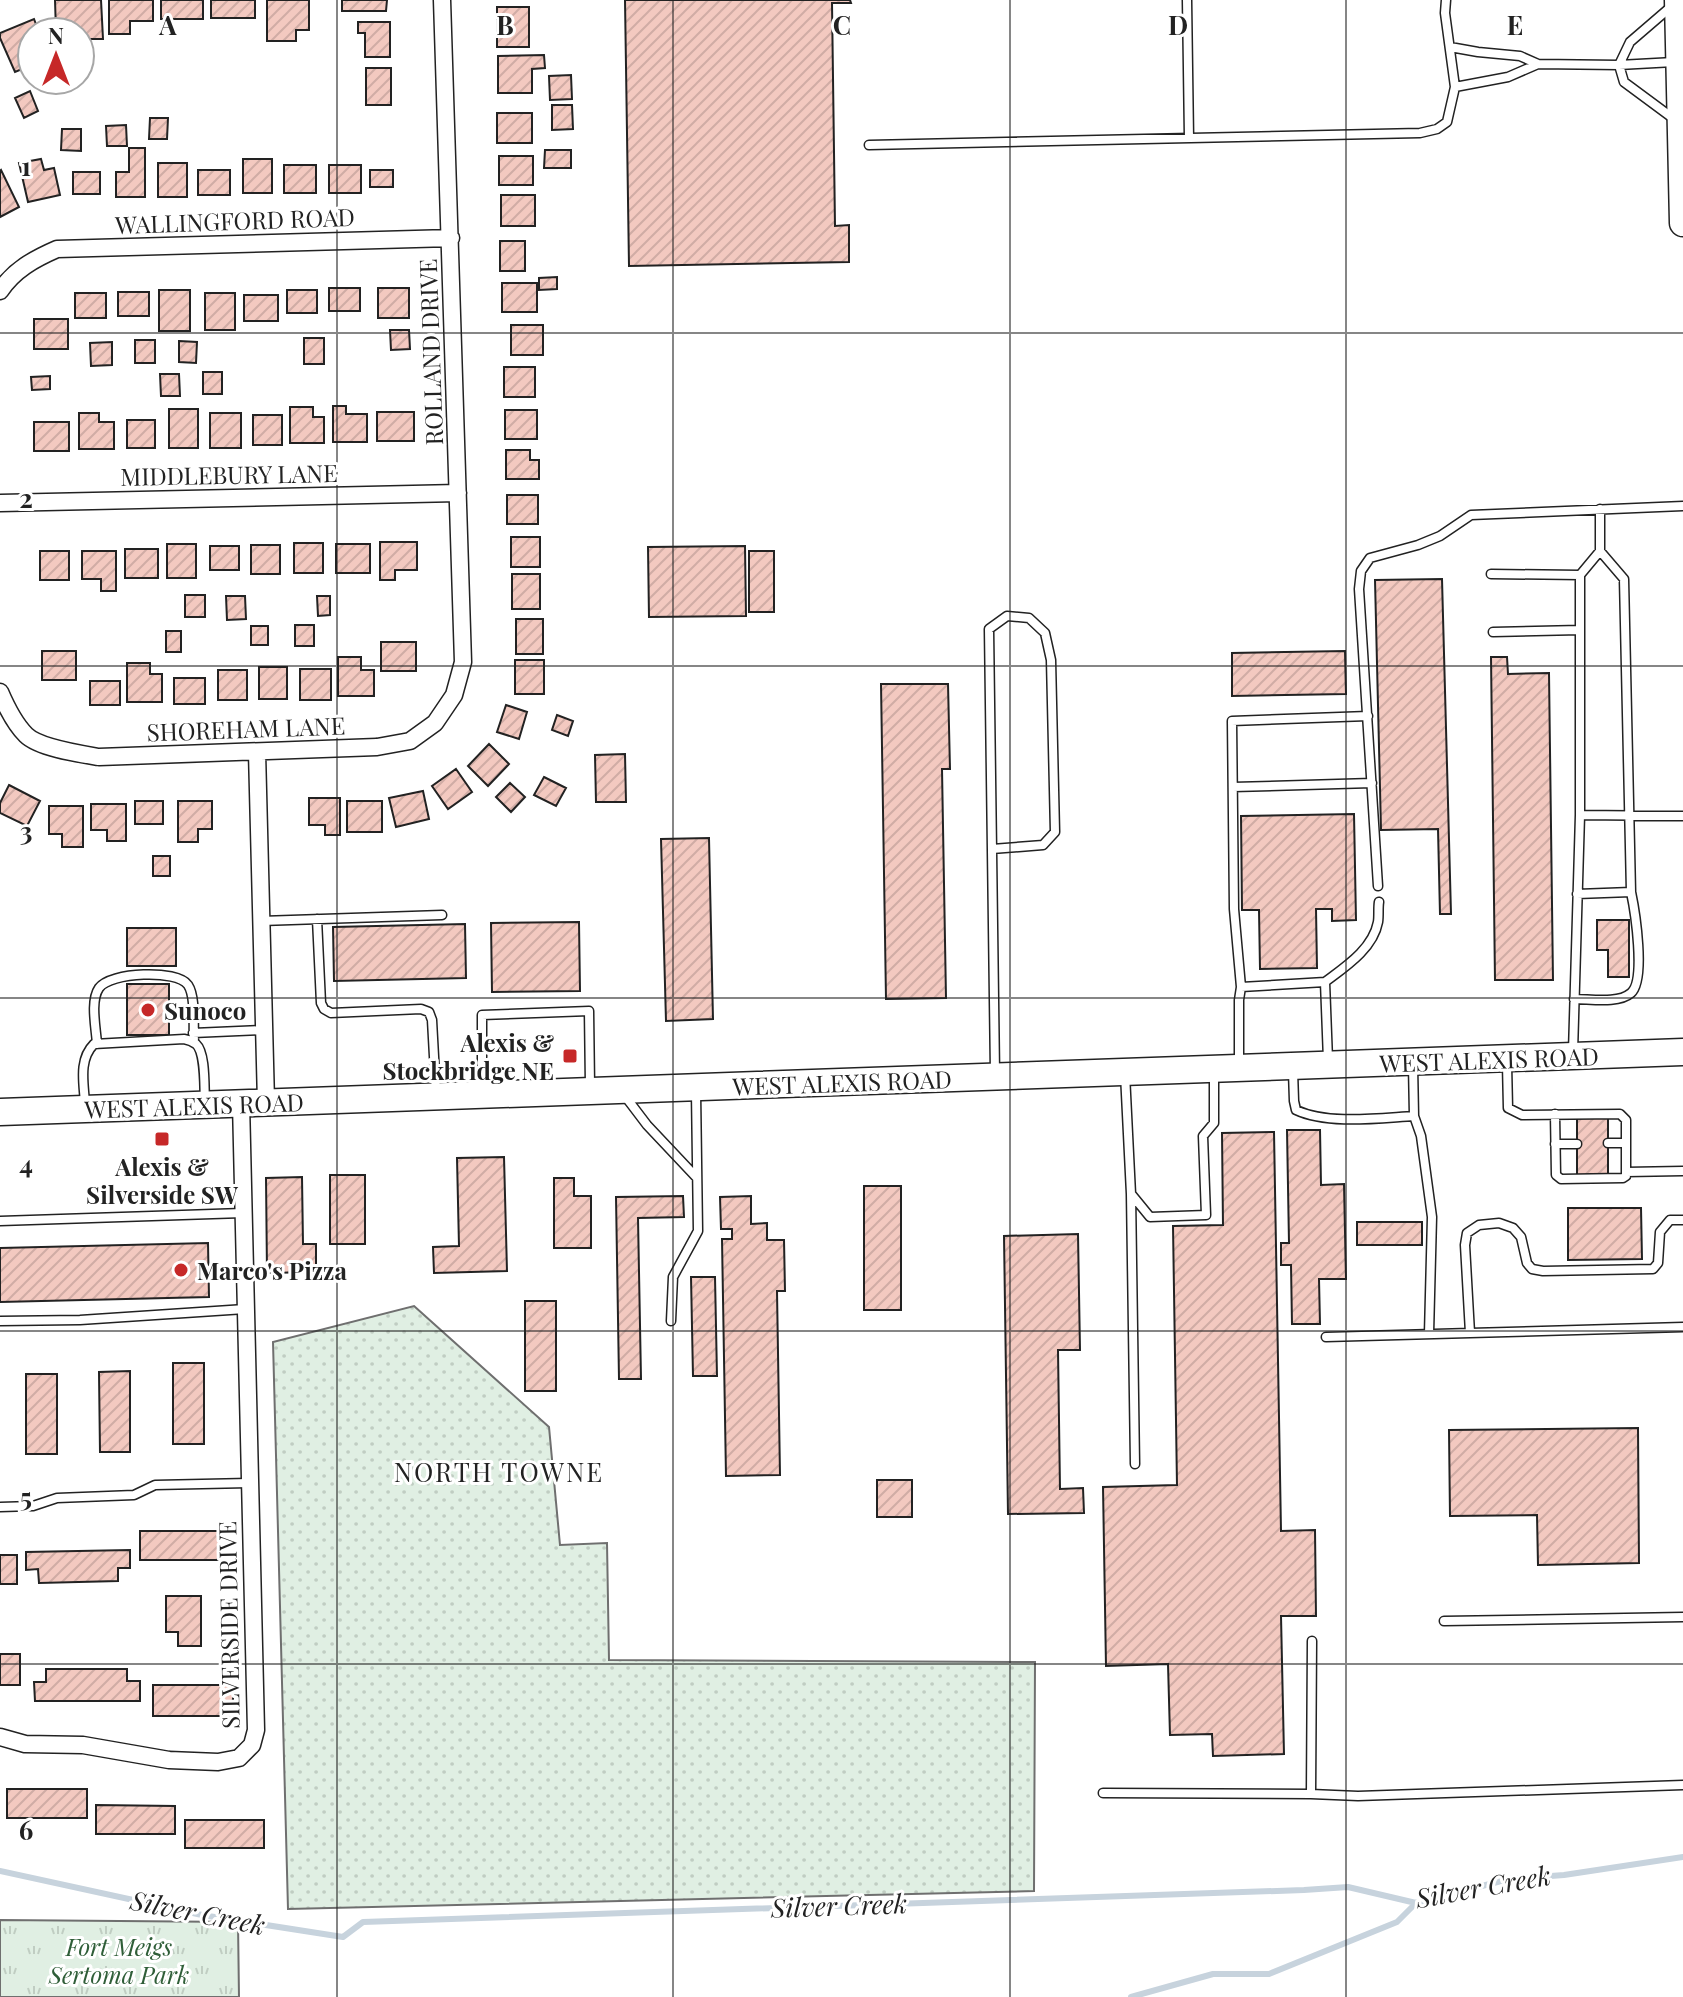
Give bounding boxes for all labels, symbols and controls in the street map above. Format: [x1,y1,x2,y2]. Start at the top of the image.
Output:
text: A [158,7,177,42]
text: B [496,7,514,42]
text: C [833,7,851,42]
text: D [1168,7,1188,42]
text: E [1507,7,1523,42]
north arrow [16,16,96,96]
text: N [48,20,64,50]
text: 1 [21,148,31,183]
street label: WALLINGFORD ROAD [114,200,355,240]
street label: ROLLAND DRIVE [411,258,449,446]
street label: MIDDLEBURY LANE [120,456,338,492]
text: 2 [19,480,33,515]
street label: SHOREHAM LANE [146,709,346,747]
text: 3 [20,813,32,848]
place label: Sunoco [164,994,246,1026]
marker: Sunoco [139,1001,157,1019]
place label: Alexis & Stockbridge NE [382,1026,554,1086]
street label: WEST ALEXIS ROAD [1378,1039,1599,1079]
marker: Alexis & Stockbridge NE [561,1047,579,1065]
street label: WEST ALEXIS ROAD [731,1062,952,1102]
street label: WEST ALEXIS ROAD [83,1085,304,1125]
marker: Alexis & Silverside SW [153,1130,171,1148]
text: 4 [19,1146,33,1181]
place label: Alexis & Silverside SW [86,1150,239,1210]
place label: Marco's Pizza [197,1254,347,1286]
marker: Marco's Pizza [172,1261,190,1279]
district label: NORTH TOWNE [394,1454,604,1489]
text: 5 [20,1479,32,1514]
street label: SILVERSIDE DRIVE [210,1521,246,1729]
text: 6 [19,1812,33,1847]
water label: Silver Creek [1412,1857,1553,1915]
water label: Silver Creek [127,1882,268,1942]
water label: Silver Creek [769,1885,908,1925]
park label: Fort Meigs Sertoma Park [48,1930,189,1990]

